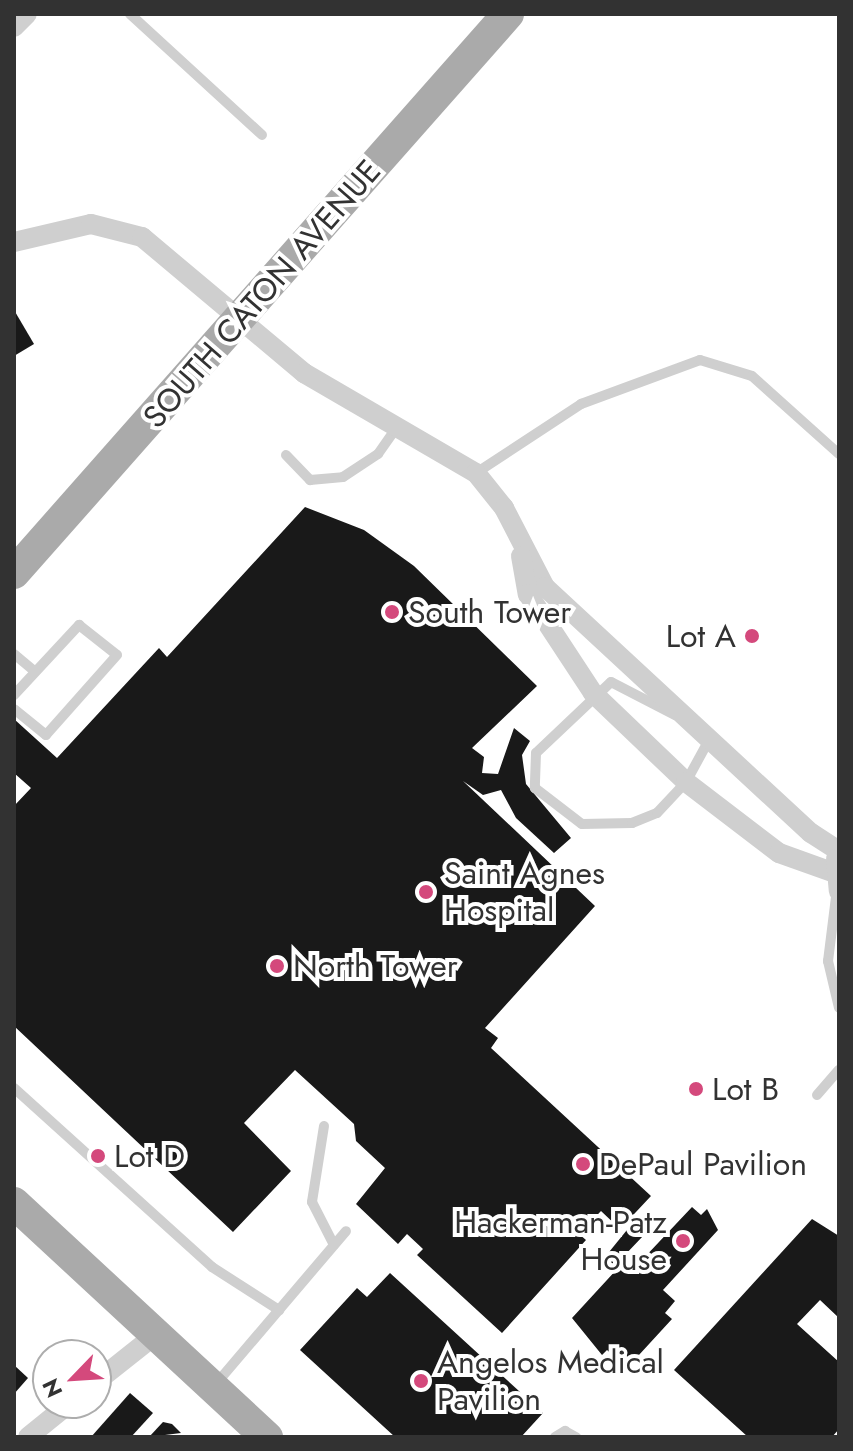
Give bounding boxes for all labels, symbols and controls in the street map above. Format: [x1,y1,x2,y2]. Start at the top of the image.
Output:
street label: SOUTH CATON AVENUE [135,152,389,436]
place label: South Tower [408,593,571,631]
marker: South Tower [383,603,401,621]
place label: Lot A [666,617,736,655]
marker: Lot A [743,627,761,645]
place label: Saint Agnes Hospital [444,855,605,930]
marker: Saint Agnes Hospital [415,881,437,903]
place label: North Tower [293,947,458,985]
marker: North Tower [268,957,286,975]
place label: Lot B [712,1070,779,1108]
marker: Lot B [687,1080,705,1098]
place label: Lot D [114,1137,185,1175]
place label: DePaul Pavilion [599,1145,807,1183]
marker: Lot D [89,1147,107,1165]
marker: DePaul Pavilion [574,1155,592,1173]
place label: Hackerman-Patz House [454,1204,667,1279]
marker: Hackerman-Patz House [674,1232,692,1250]
north arrow [32,1339,112,1419]
place label: Angelos Medical Pavilion [437,1344,664,1419]
marker: Angelos Medical Pavilion [412,1372,430,1390]
text: N [34,1374,70,1403]

